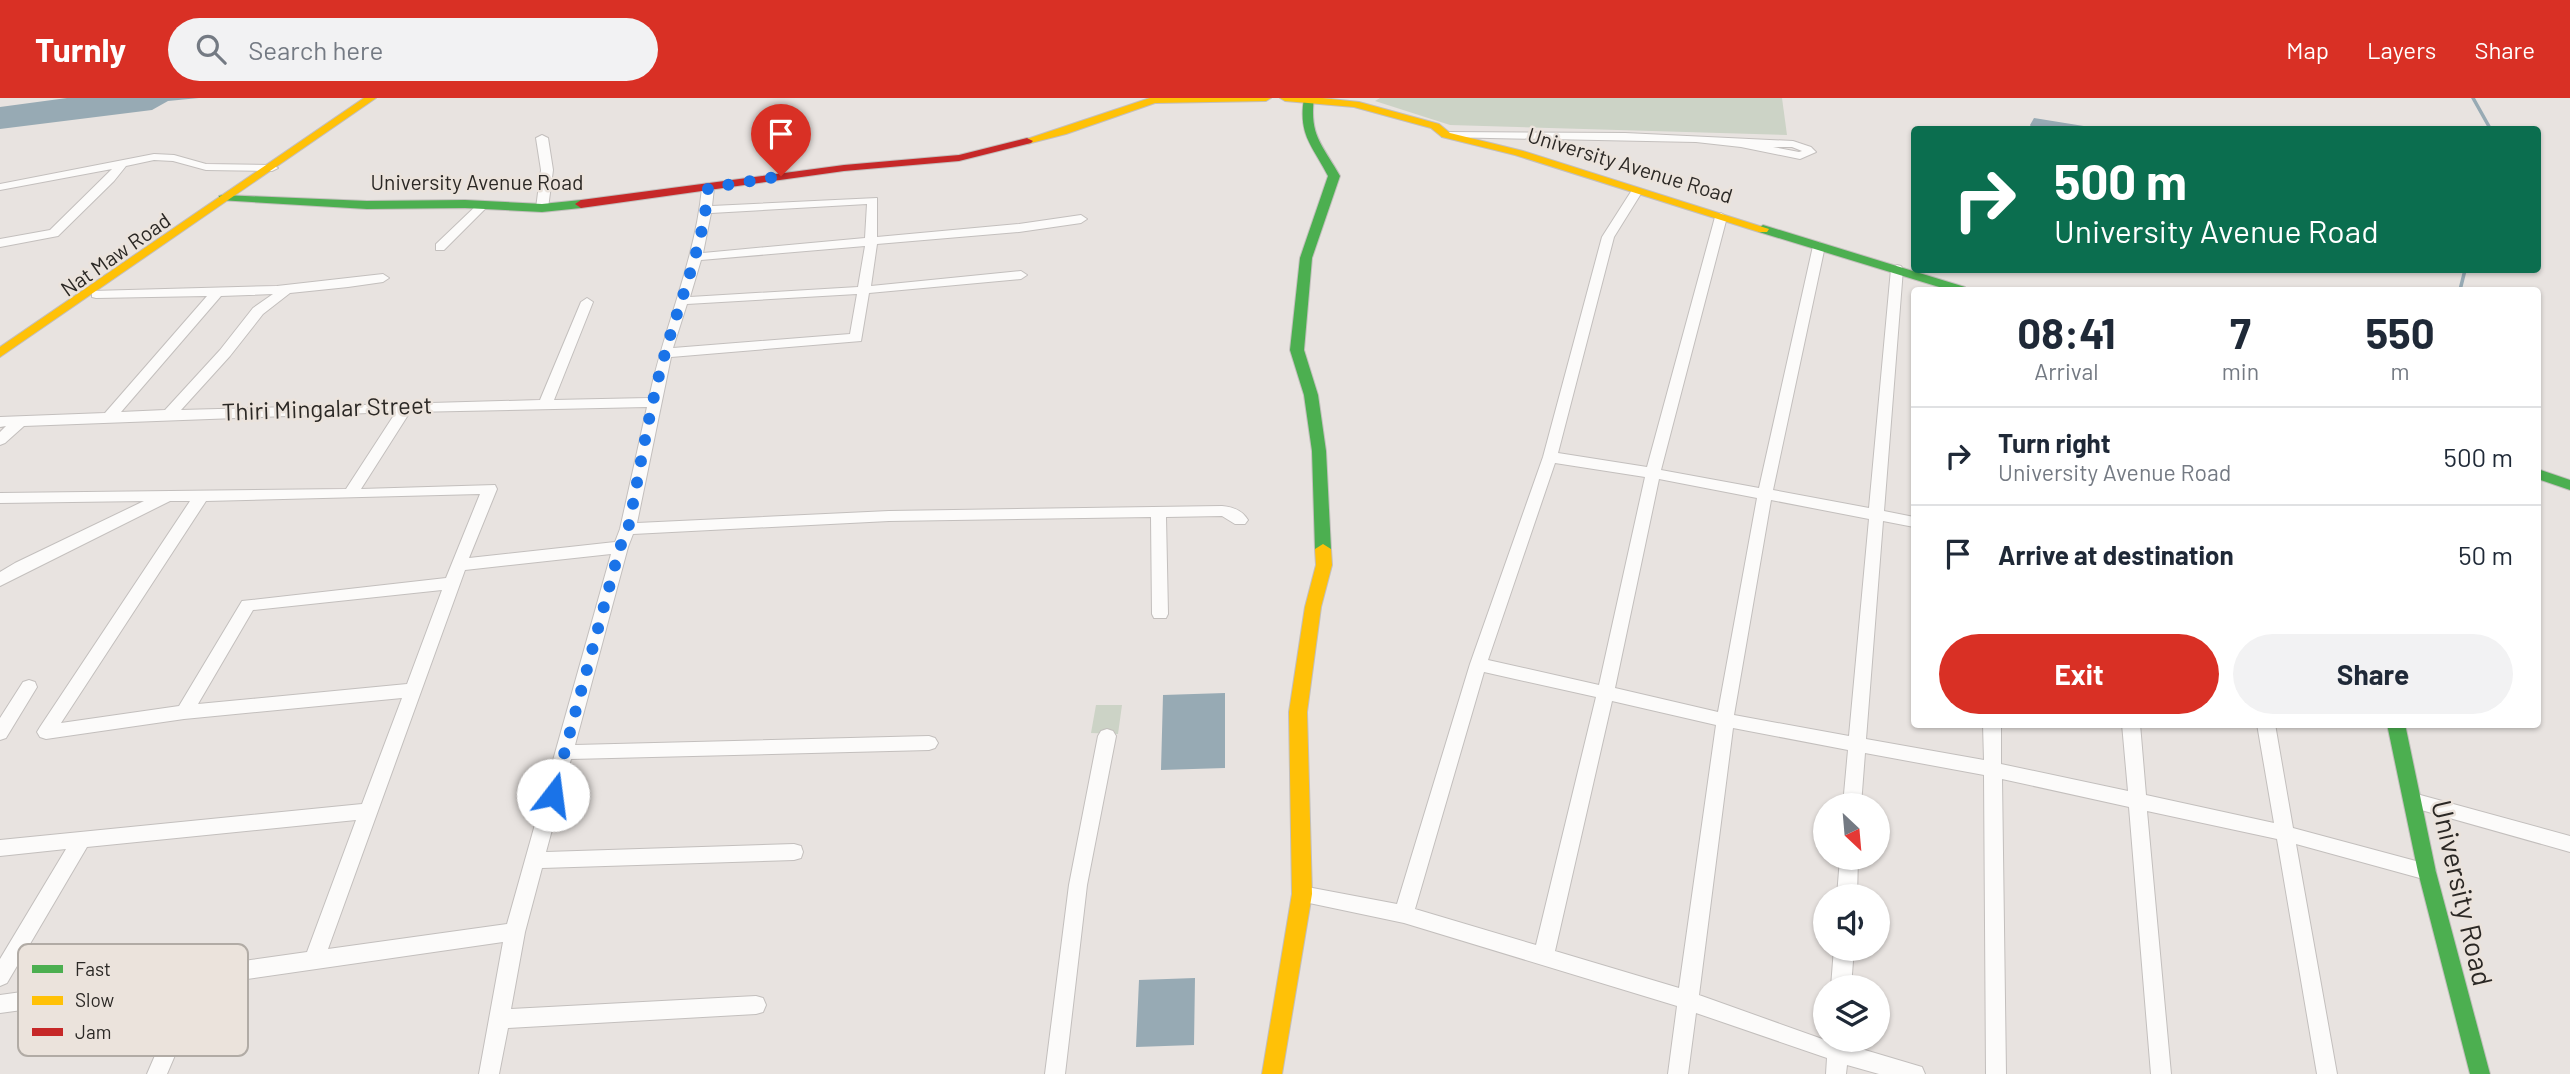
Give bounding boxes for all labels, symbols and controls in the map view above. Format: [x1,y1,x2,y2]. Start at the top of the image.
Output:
search box [168,18,658,81]
text: Turnly [35,29,126,69]
icon: search [192,30,230,68]
text: Search here [248,34,383,65]
text: Map [2286,35,2329,64]
text: Layers [2367,35,2436,64]
text: Share [2474,35,2535,64]
pin [751,104,811,176]
icon: arrive [762,115,800,153]
street label: University Avenue Road [1525,121,1736,208]
text: 500 m [2054,151,2187,210]
icon: right [1939,154,2030,245]
street label: University Avenue Road [370,169,584,194]
street label: Nat Maw Road [56,207,175,301]
text: University Avenue Road [2054,211,2379,249]
text: 08:41 [2017,307,2116,357]
text: 7 [2230,307,2251,357]
text: 550 [2365,307,2435,357]
text: Arrival [2034,357,2099,385]
text: min [2222,357,2259,385]
text: m [2391,357,2410,385]
street label: Thiri Mingalar Street [221,389,433,426]
text: Turn right [1998,427,2111,458]
icon: right [1939,437,1977,475]
text: 500 m [2444,441,2513,472]
text: University Avenue Road [1998,458,2231,486]
icon: arrive [1939,535,1977,573]
text: Arrive at destination [1998,539,2234,570]
text: 50 m [2458,539,2513,570]
button: Exit [1939,634,2219,714]
button: Share [2233,634,2513,714]
position arrow [516,758,590,832]
north arrow [1813,793,1890,870]
map controls [1813,793,1890,1052]
street label: University Road [2425,797,2501,989]
button: sound [1813,884,1890,961]
legend [18,944,248,1056]
text: Fast [75,957,111,980]
button: layers [1813,975,1890,1052]
text: Slow [75,988,114,1011]
text: Jam [75,1020,111,1043]

